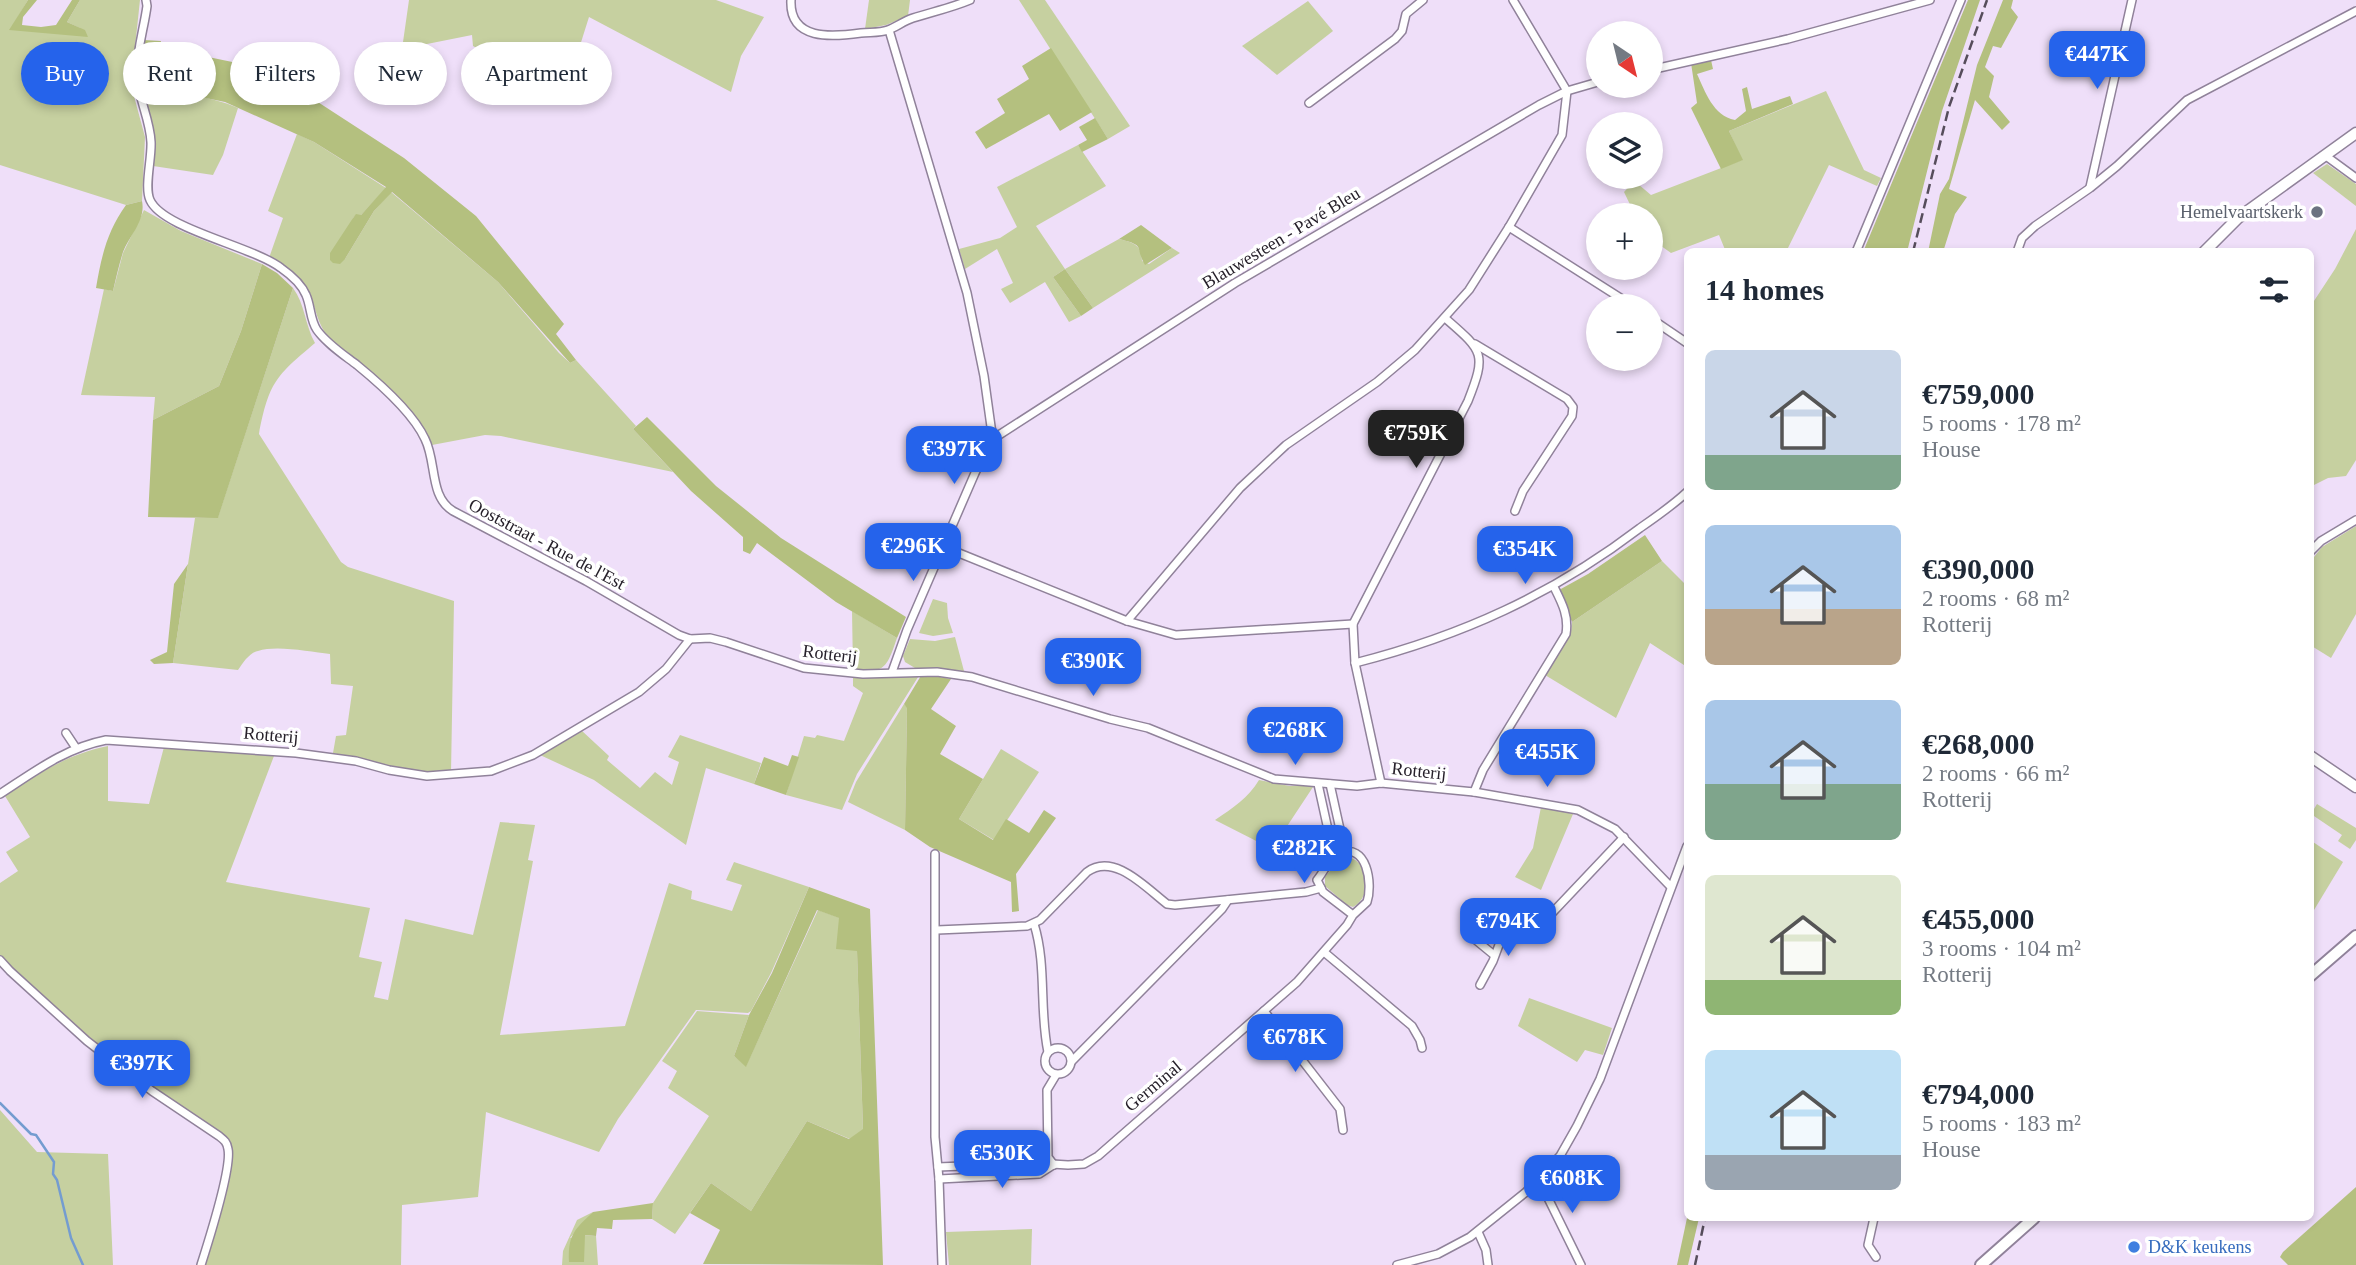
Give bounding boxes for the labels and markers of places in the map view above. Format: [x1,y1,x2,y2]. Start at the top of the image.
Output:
pin: €447K [2048,32,2146,91]
place label: Hemelvaartskerk [2180,202,2303,222]
marker: Hemelvaartskerk [2309,204,2325,220]
pin: €759K [1367,410,1465,470]
pin: €397K [905,426,1003,486]
pin: €296K [864,524,962,583]
pin: €354K [1476,526,1574,586]
pin: €390K [1044,638,1142,698]
pin: €268K [1246,708,1344,767]
pin: €455K [1498,730,1596,789]
pin: €282K [1255,826,1353,885]
pin: €794K [1459,898,1557,958]
pin: €678K [1246,1014,1344,1074]
pin: €397K [93,1040,191,1100]
pin: €530K [953,1130,1051,1190]
pin: €608K [1523,1156,1621,1215]
place label: D&K keukens [2148,1237,2251,1257]
marker: D&K keukens [2126,1239,2142,1255]

